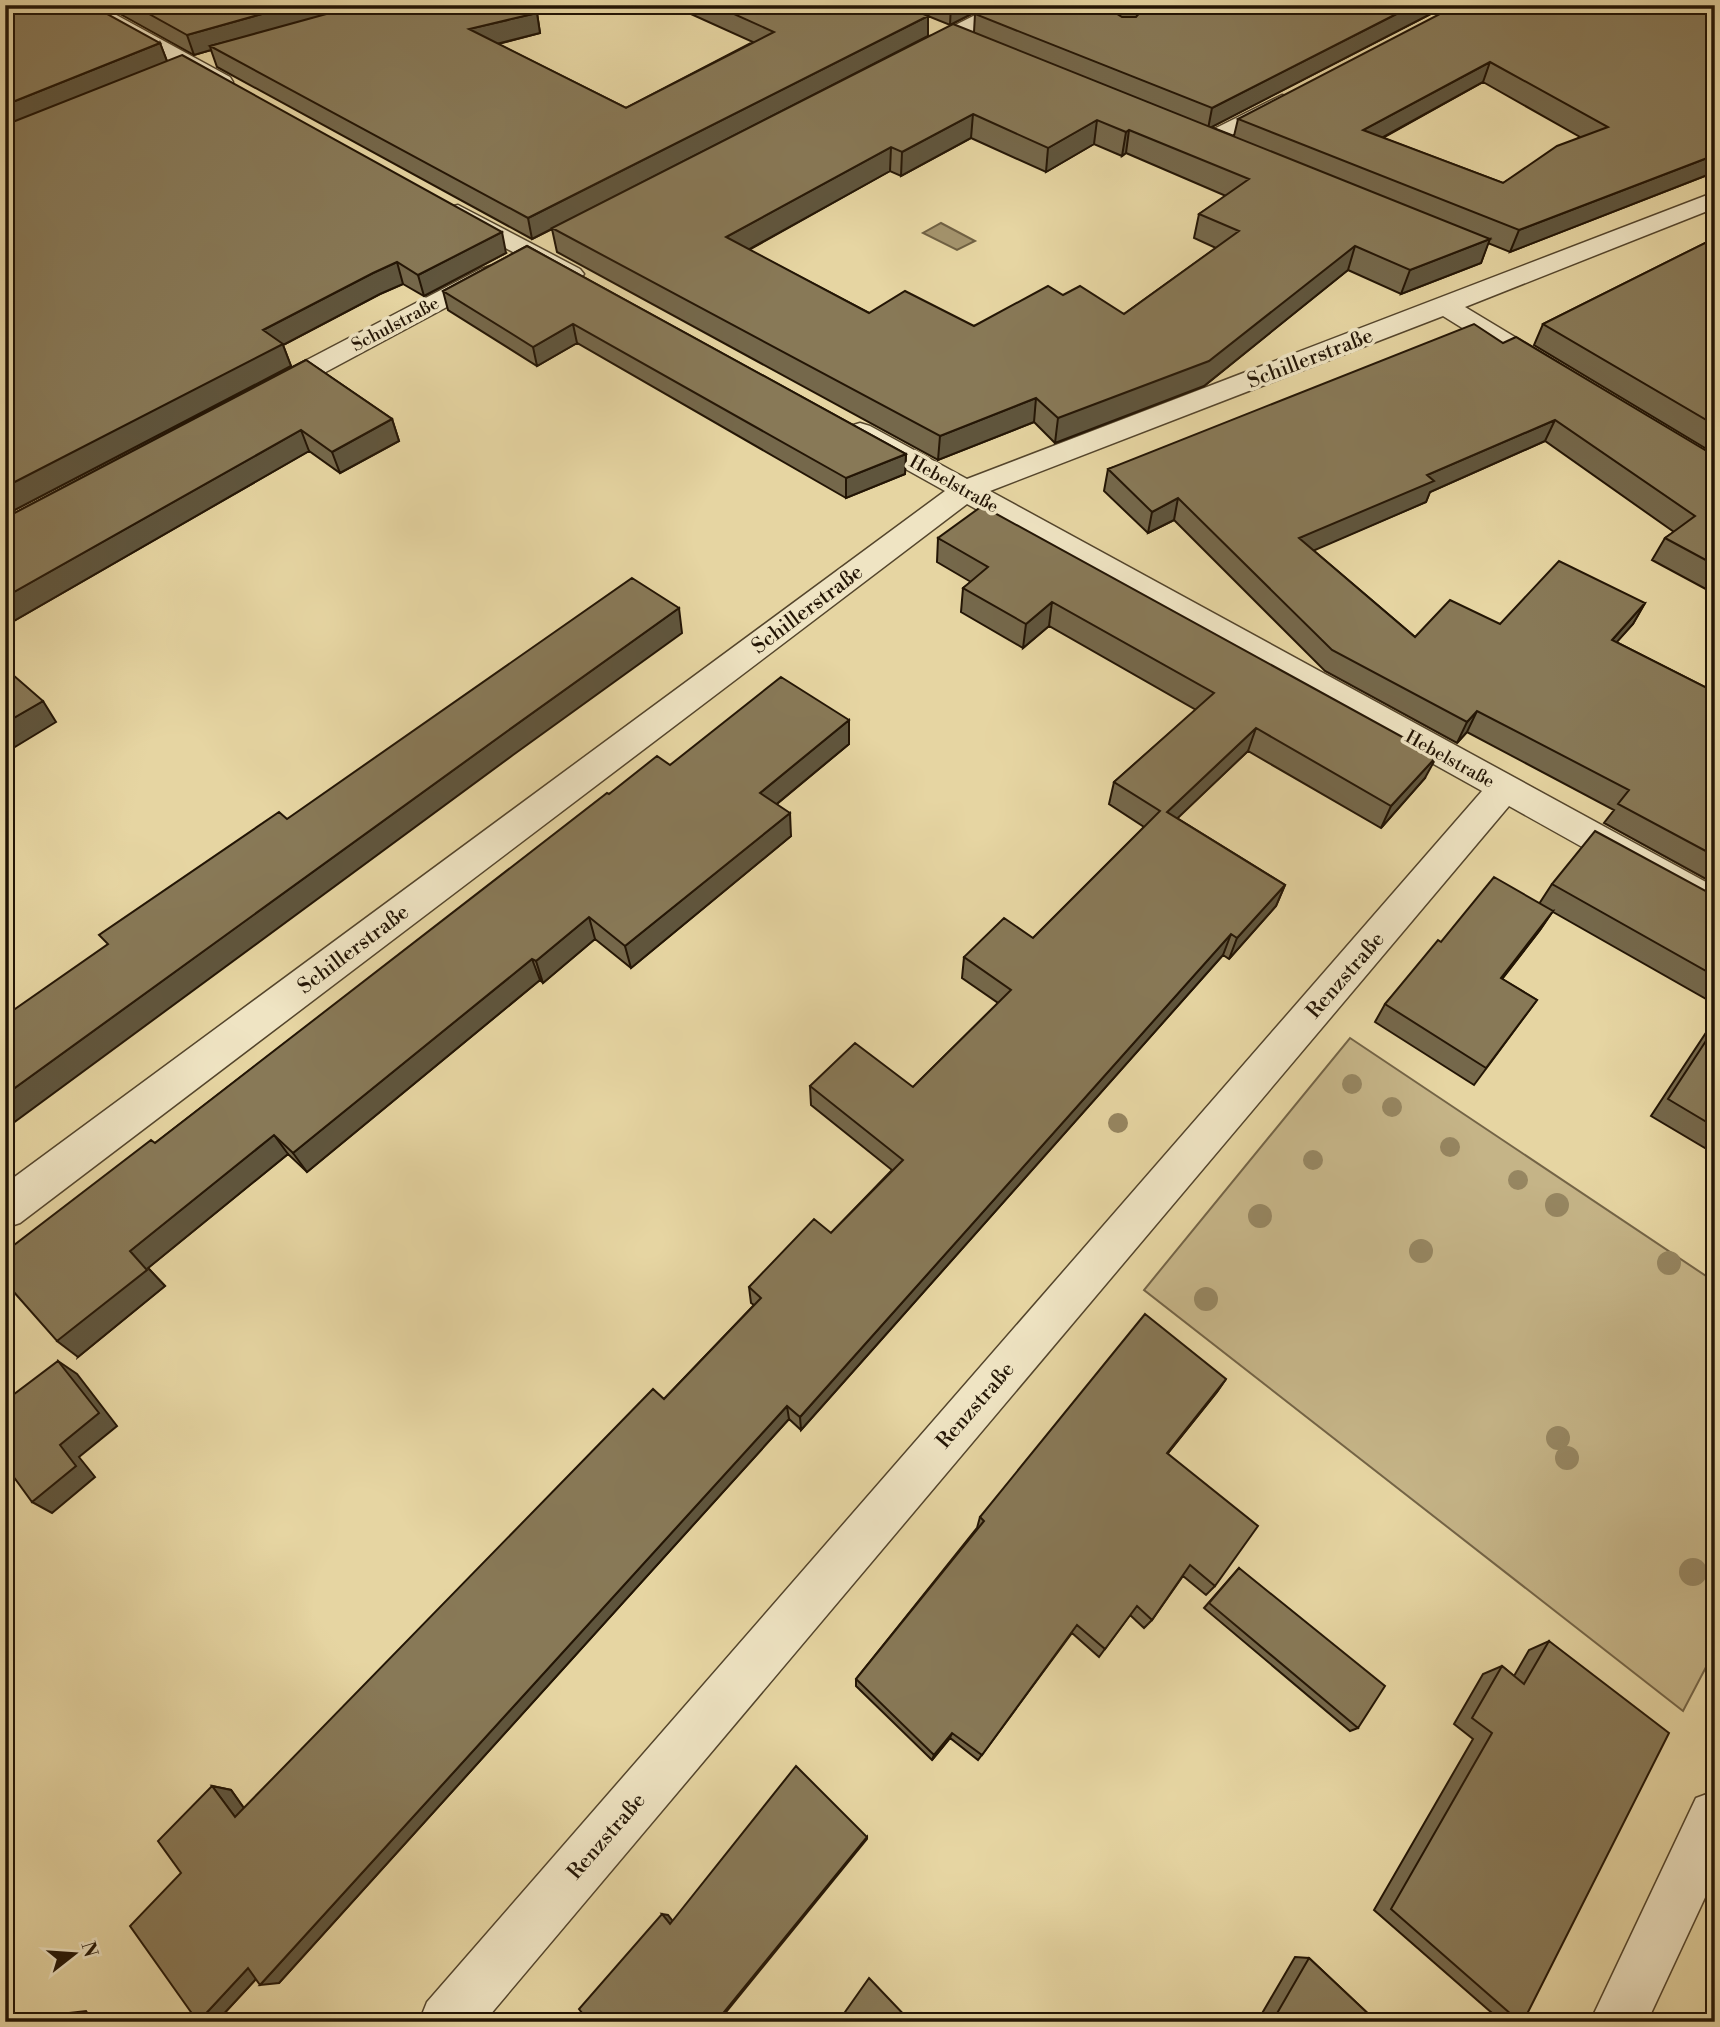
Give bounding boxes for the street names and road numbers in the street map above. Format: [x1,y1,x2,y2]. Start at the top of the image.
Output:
street label: Schulstraße [347,292,443,357]
street label: Schillerstraße [1244,323,1377,395]
street label: Hebelstraße [905,450,1002,518]
street label: Schillerstraße [747,559,868,660]
street label: Hebelstraße [1401,725,1498,793]
street label: Schillerstraße [293,899,414,1000]
street label: Renzstraße [1301,927,1390,1024]
street label: Renzstraße [931,1357,1020,1454]
street label: Renzstraße [562,1788,651,1885]

